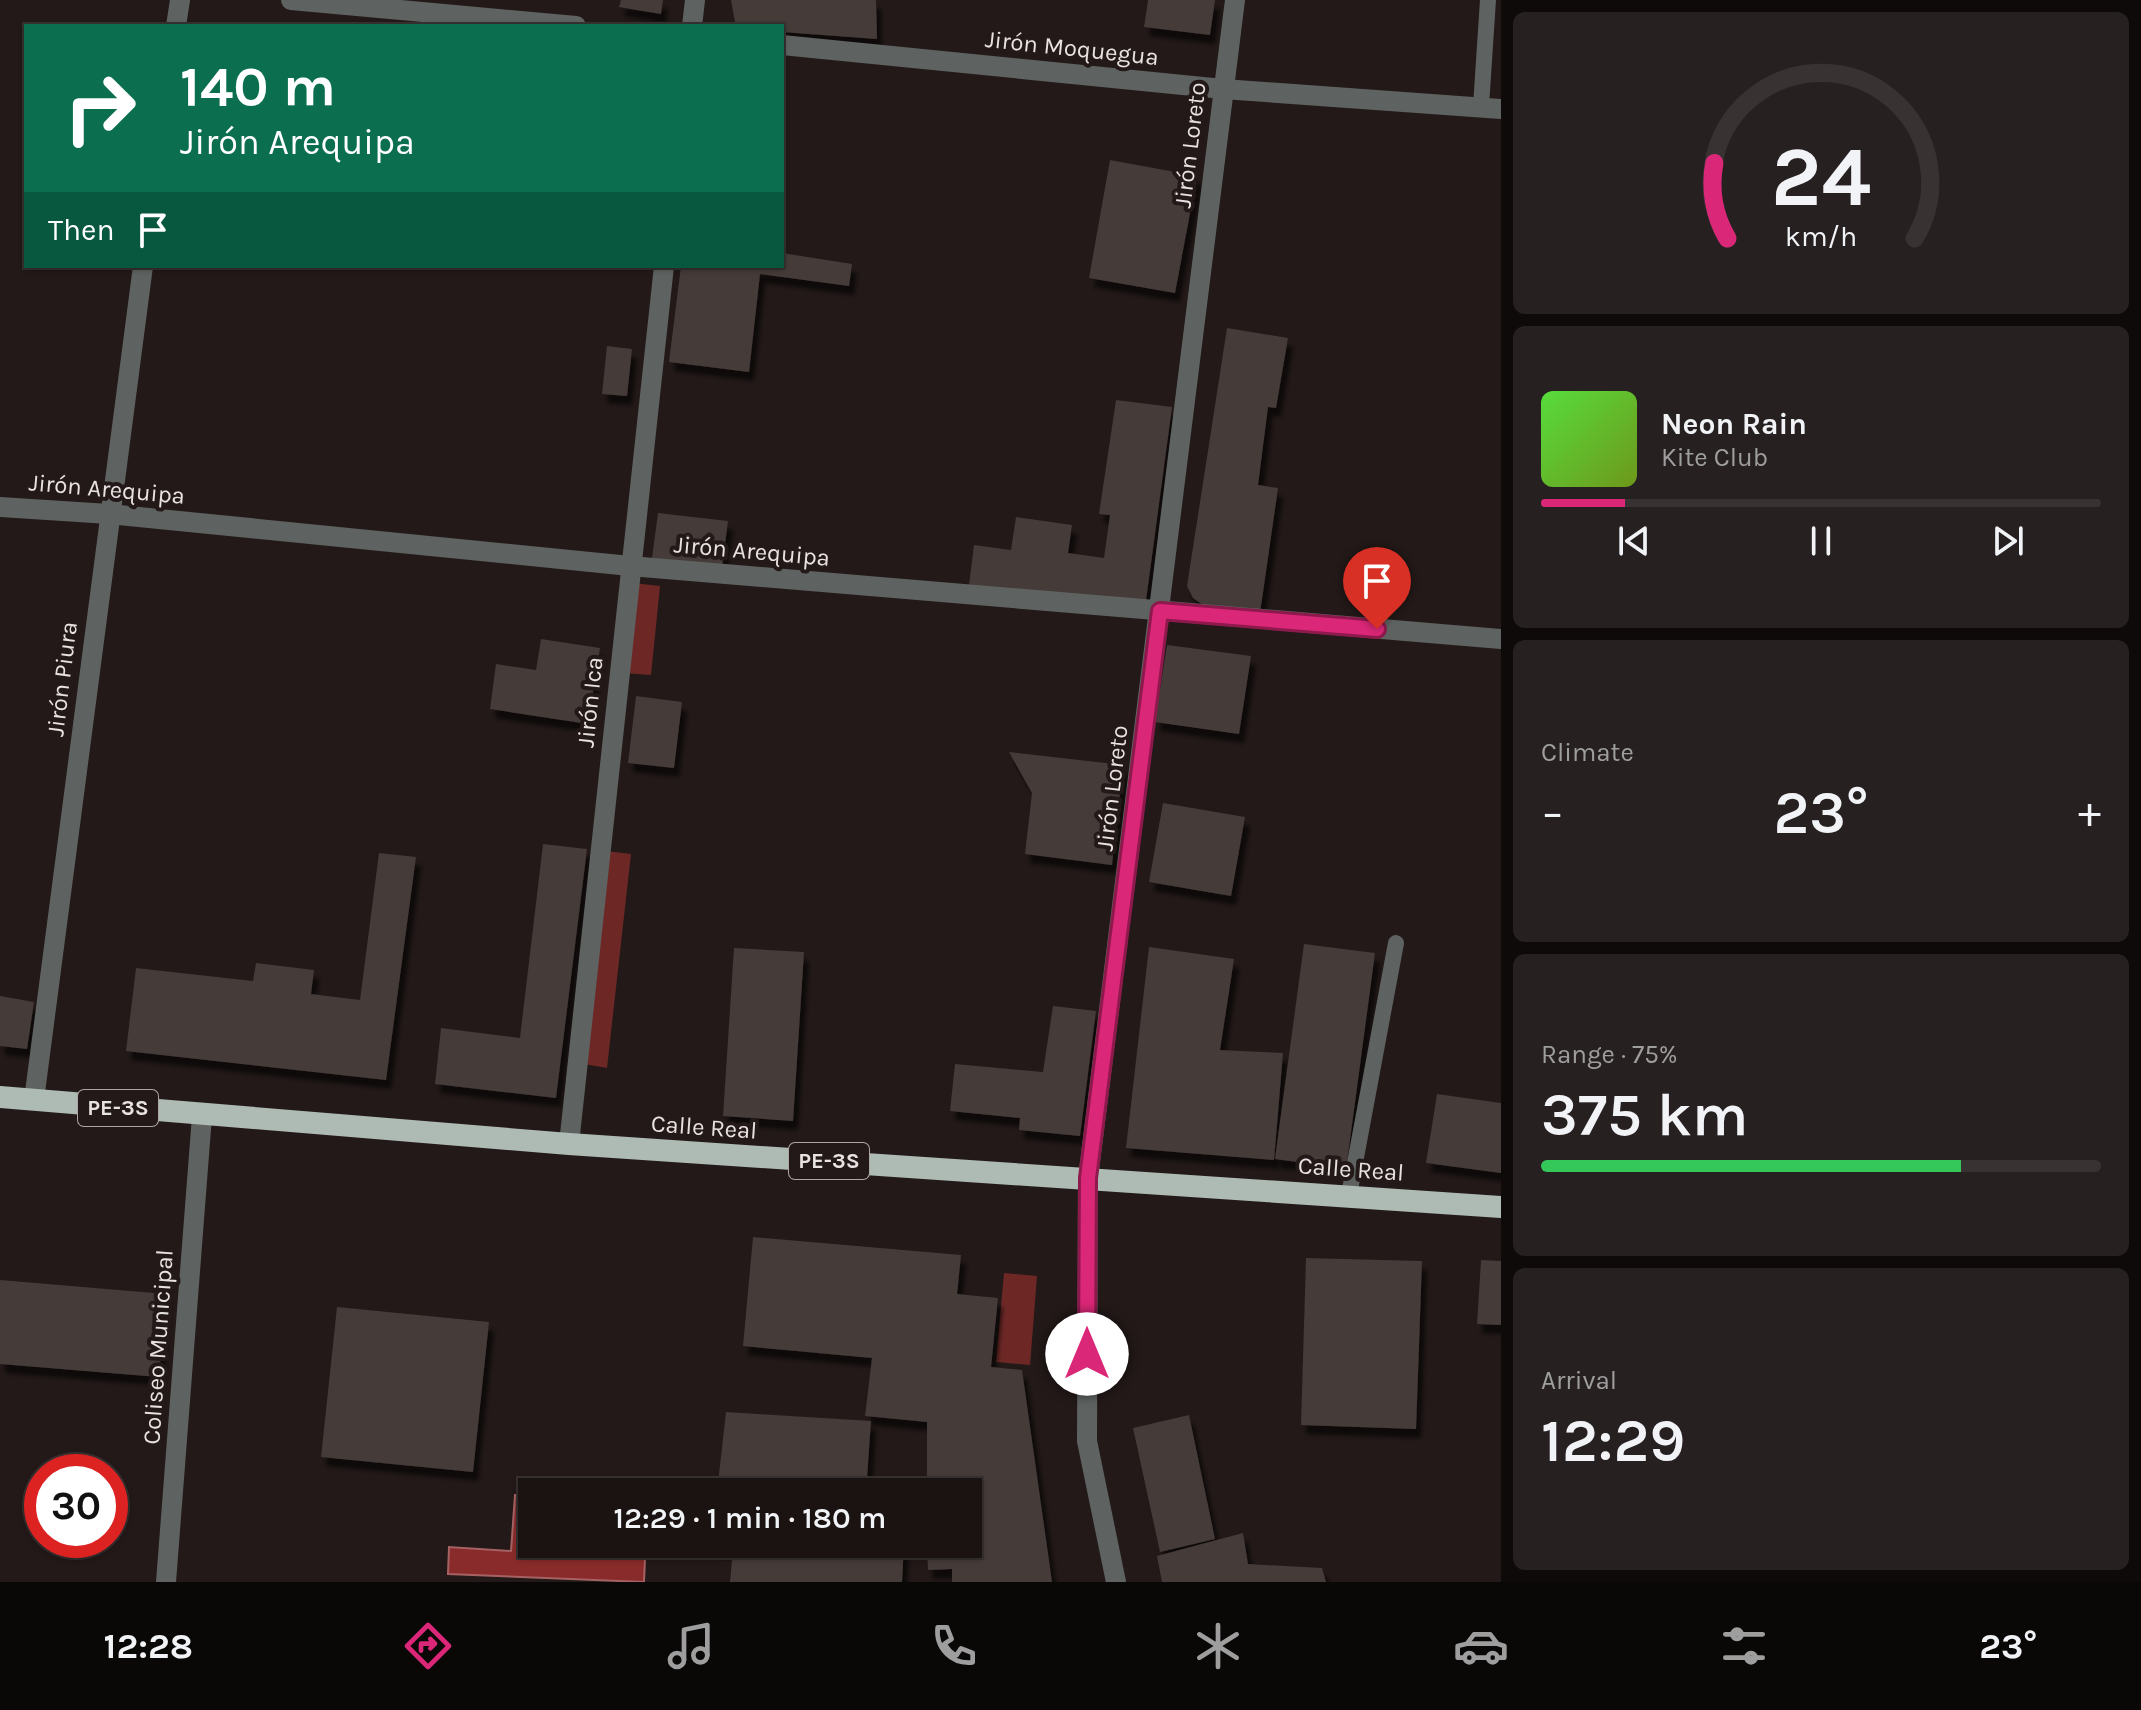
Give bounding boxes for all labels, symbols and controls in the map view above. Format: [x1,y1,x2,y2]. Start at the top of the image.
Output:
street label: Jirón Moquegua [984,25,1160,71]
text: 140 m [180,54,336,119]
icon: right [48,56,152,160]
street label: Jirón Loreto [1168,81,1212,209]
text: Jirón Arequipa [180,121,415,163]
text: 24 [1771,129,1871,226]
icon: arrive [131,208,175,252]
text: Then [48,212,115,248]
text: km/h [1785,220,1857,253]
text: Neon Rain [1661,406,1807,442]
text: Kite Club [1661,442,1768,473]
street label: Jirón Arequipa [28,468,186,510]
icon: previous [1612,519,1656,563]
icon: pause [1799,519,1843,563]
icon: next [1986,519,2030,563]
street label: Jirón Arequipa [673,530,831,572]
pin [1343,547,1411,629]
icon: arrive [1355,559,1399,603]
street label: Jirón Piura [41,620,83,738]
street label: Jirón Ica [571,655,609,749]
street label: Jirón Loreto [1090,724,1134,852]
text: Climate [1541,737,1634,768]
text: 23° [1773,778,1869,848]
text: − [1541,787,1564,838]
text: + [2078,787,2101,838]
text: Range · 75% [1541,1039,1678,1070]
text: 375 km [1541,1080,1749,1150]
road number: PE-3S [78,1090,158,1126]
street label: Calle Real [650,1109,758,1145]
road number: PE-3S [789,1143,869,1179]
street label: Calle Real [1297,1151,1405,1187]
street label: Coliseo Municipal [137,1249,179,1445]
position arrow [1045,1312,1129,1396]
text: Arrival [1541,1365,1617,1396]
text: 12:29 [1541,1406,1685,1476]
speed limit sign: 30 [24,1454,128,1558]
text: 12:29 · 1 min · 180 m [614,1500,886,1536]
icon: directions [400,1618,456,1674]
icon: music [663,1618,719,1674]
icon: phone [926,1618,982,1674]
icon: climate [1190,1618,1246,1674]
icon: car [1453,1618,1509,1674]
icon: filters [1716,1618,1772,1674]
text: 12:28 [104,1625,193,1667]
text: 23° [1979,1625,2037,1667]

